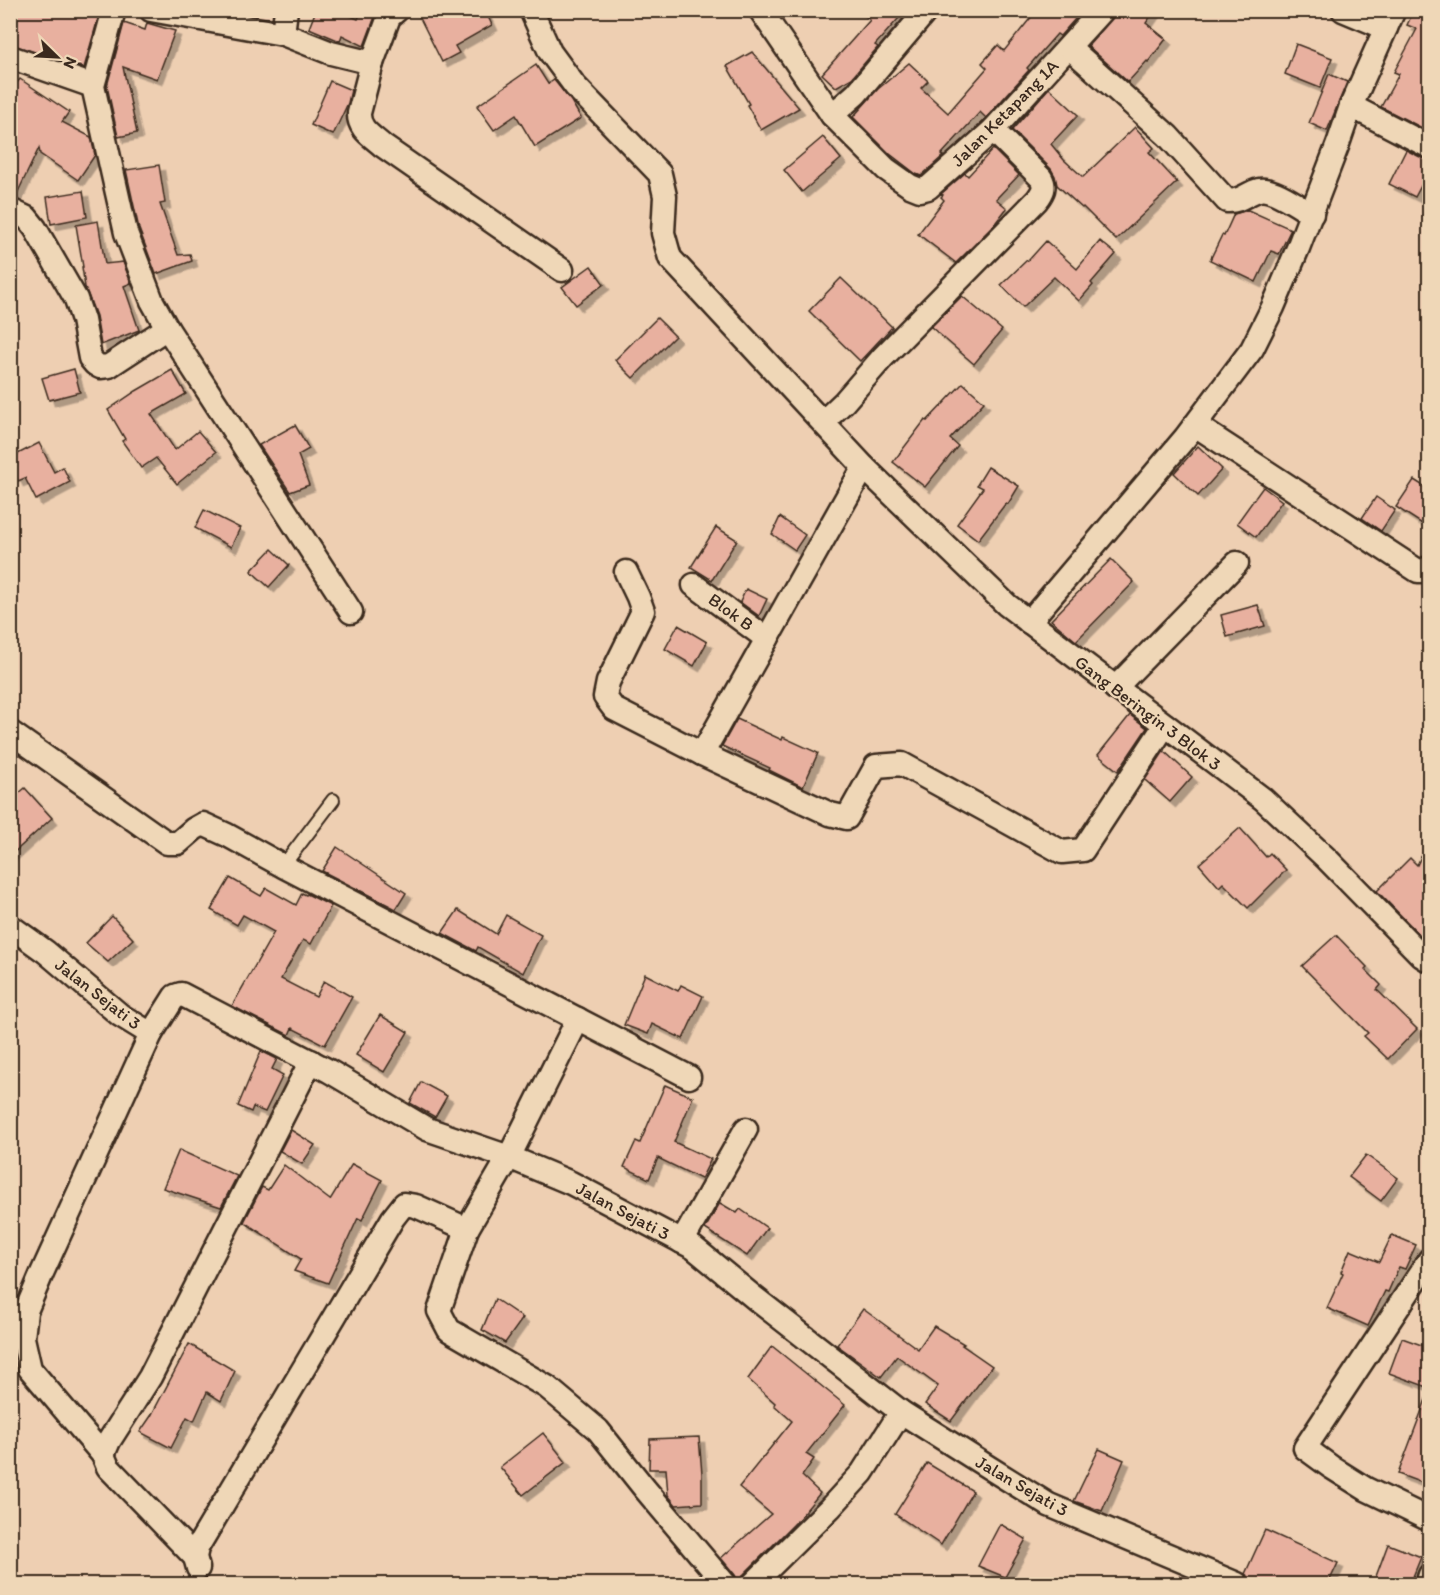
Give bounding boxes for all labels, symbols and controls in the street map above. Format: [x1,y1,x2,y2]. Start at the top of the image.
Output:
north arrow [27,27,87,87]
text: N [59,54,81,72]
street label: Jalan Ketapang 1A [947,54,1064,171]
street label: Blok B [704,588,758,636]
street label: Gang Beringin 3 Blok 3 [1070,651,1226,775]
street label: Jalan Sejati 3 [51,954,146,1035]
street label: Jalan Sejati 3 [572,1177,674,1245]
street label: Jalan Sejati 3 [972,1451,1072,1521]

